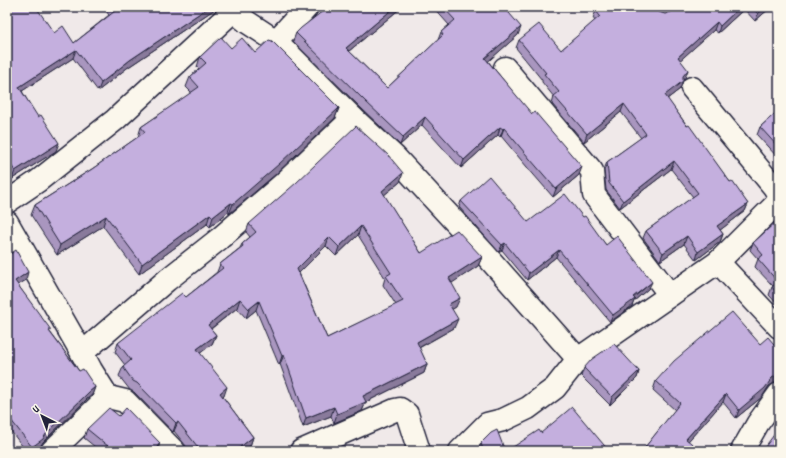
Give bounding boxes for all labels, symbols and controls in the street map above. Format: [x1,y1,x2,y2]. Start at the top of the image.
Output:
north arrow [22,396,62,436]
text: U [29,402,44,418]

